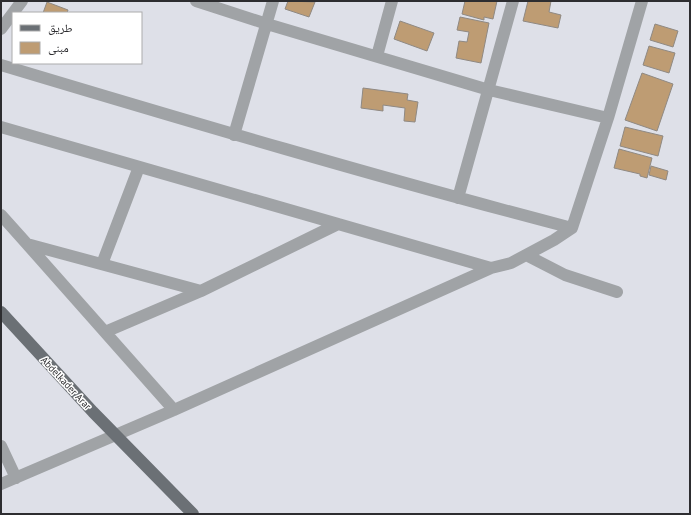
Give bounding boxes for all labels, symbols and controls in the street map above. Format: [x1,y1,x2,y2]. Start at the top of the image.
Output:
legend [12,12,142,64]
text: طريق [48,20,73,35]
text: مبنى [48,40,69,55]
street label: Abdelkader Arar [38,354,94,413]

